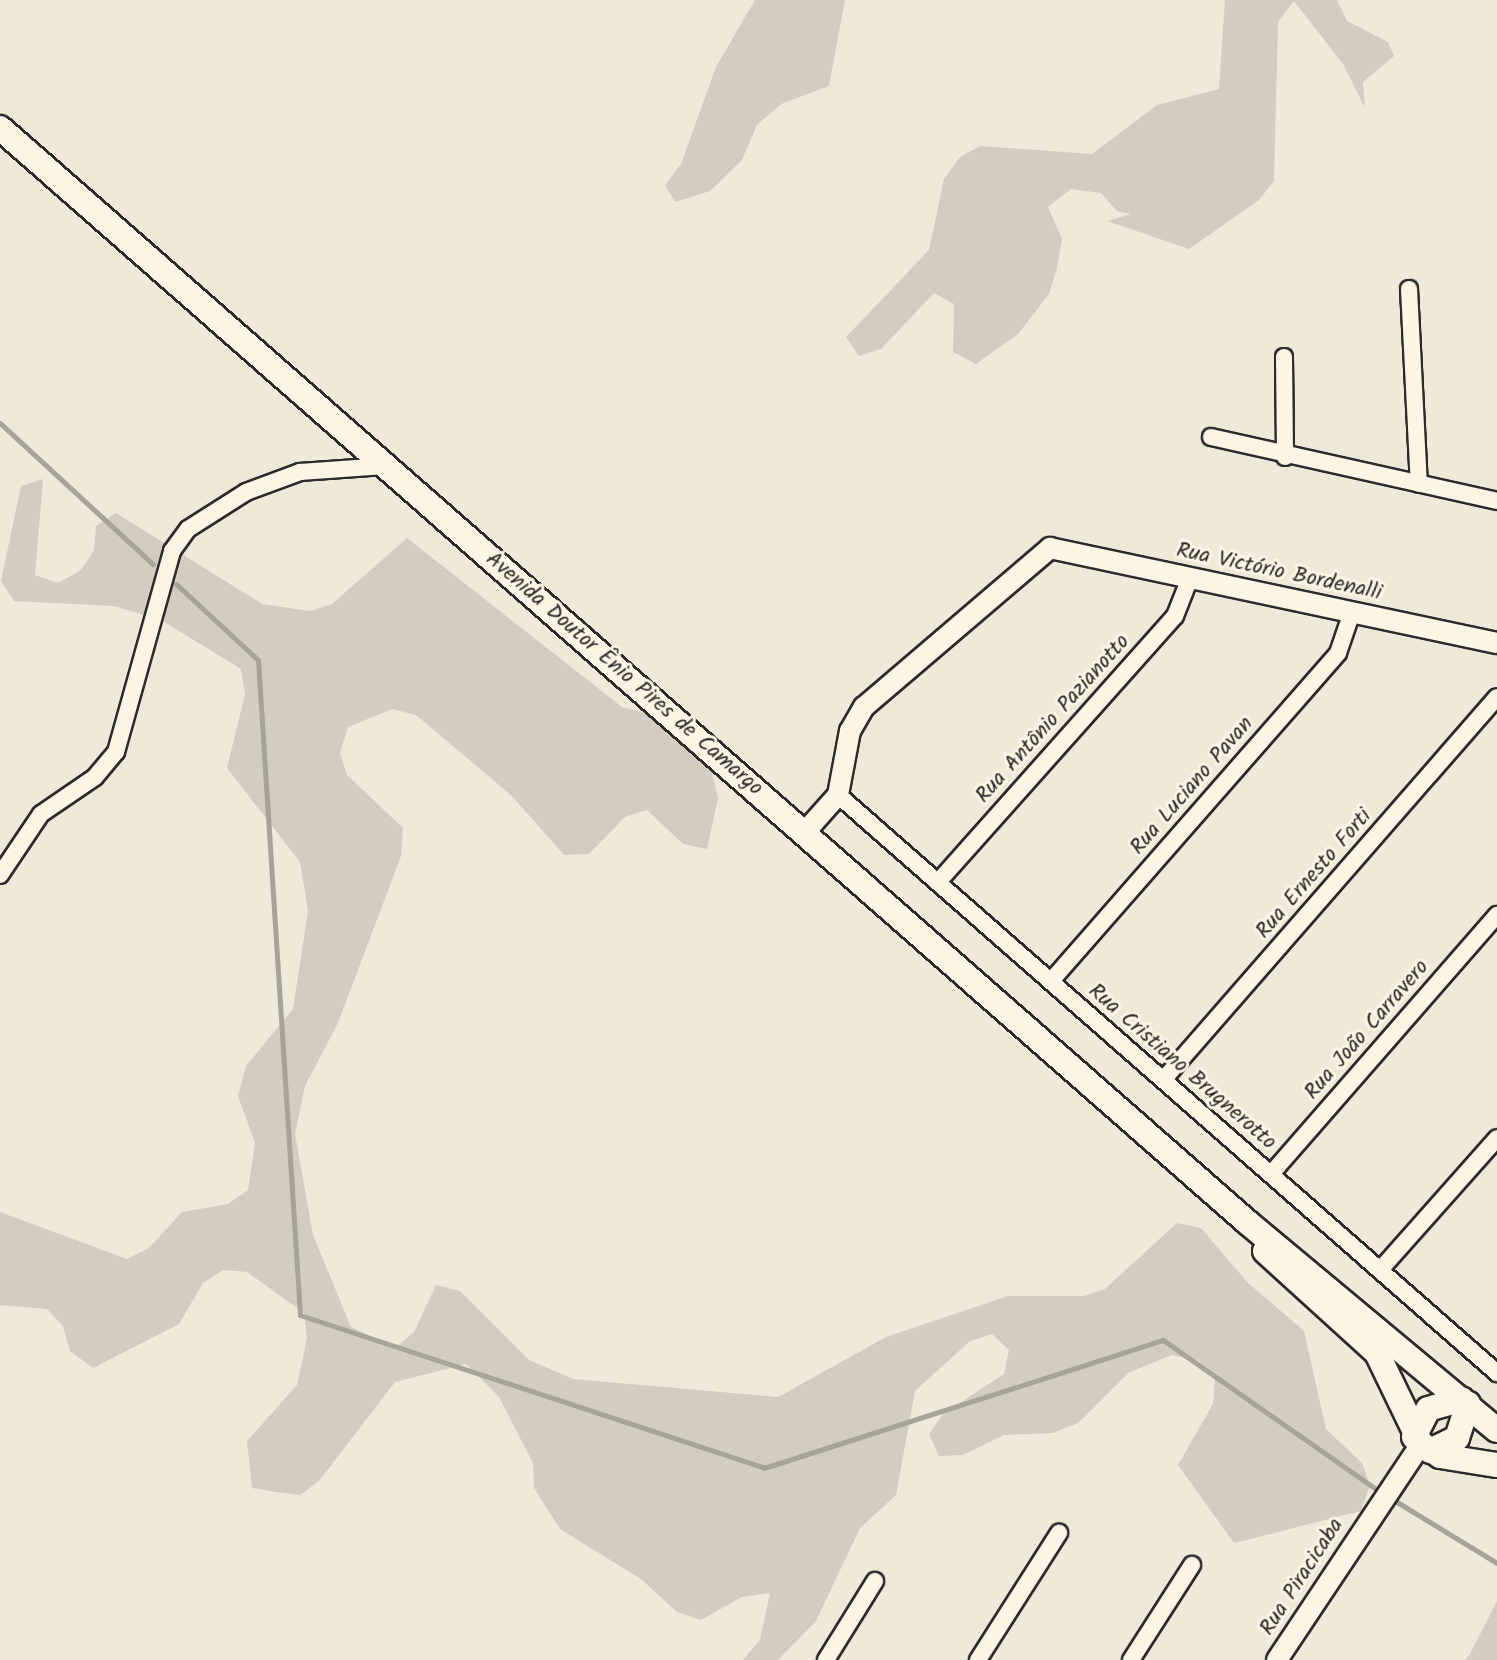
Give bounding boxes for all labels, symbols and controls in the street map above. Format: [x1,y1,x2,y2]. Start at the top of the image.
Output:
street label: Rua Victório Bordenalli [1174,537,1384,607]
street label: Avenida Doutor Ênio Pires de Camargo [480,546,768,802]
street label: Rua Antônio Pazianotto [970,629,1136,809]
street label: Rua Luciano Pavan [1125,711,1259,861]
street label: Rua Ernesto Forti [1250,804,1378,944]
street label: Rua João Carravero [1299,955,1435,1105]
street label: Rua Cristiano Brugnerotto [1083,978,1281,1156]
street label: Rua Piracicaba [1254,1513,1350,1641]

